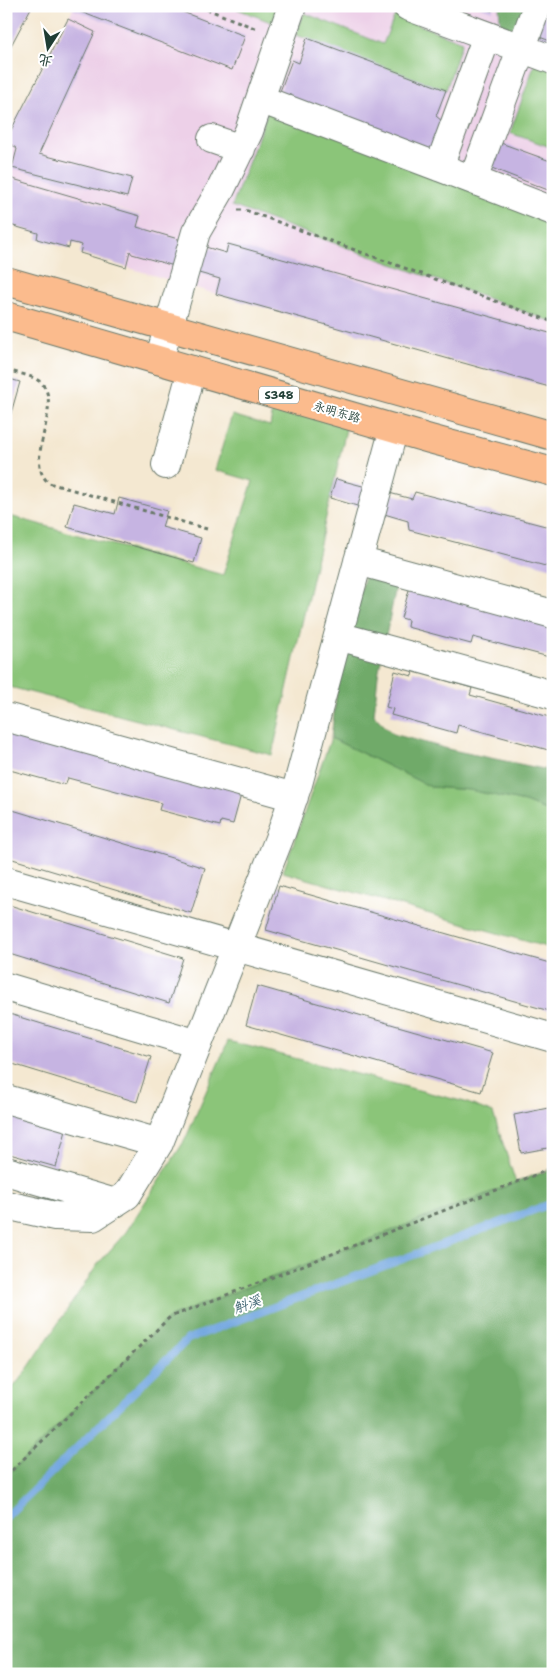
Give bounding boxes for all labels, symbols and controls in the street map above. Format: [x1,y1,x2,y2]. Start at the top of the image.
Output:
north arrow [22,22,72,72]
text: 北 [37,50,54,71]
road number: S348 [259,386,299,404]
street label: 永明东路 [312,398,362,426]
water label: 斛溪 [231,1290,264,1317]

